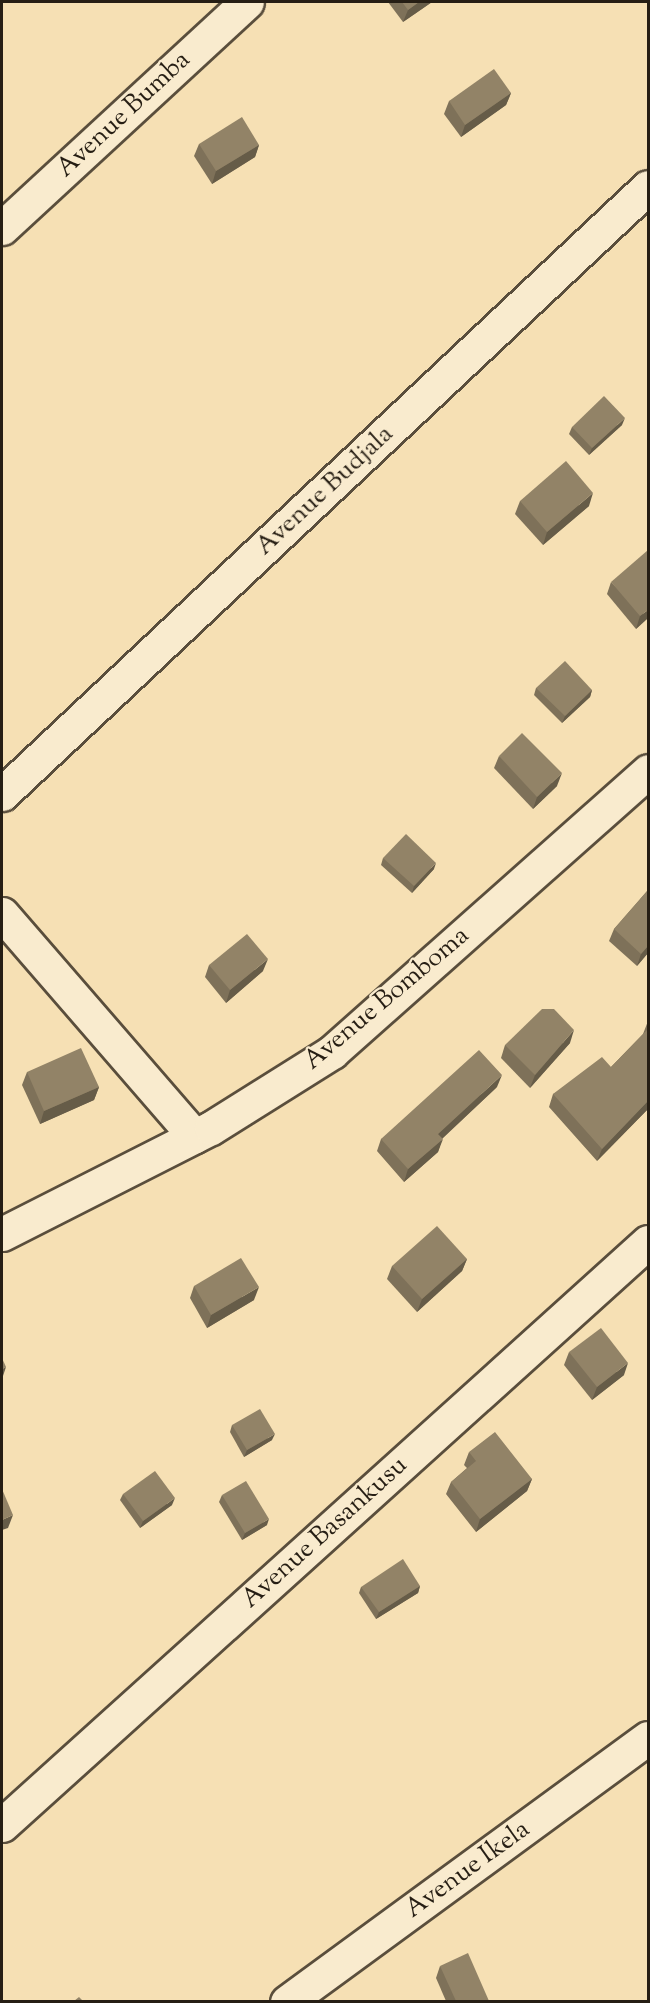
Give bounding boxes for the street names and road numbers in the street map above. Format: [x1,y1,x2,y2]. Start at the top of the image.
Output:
street label: Avenue Bumba [51,45,197,185]
street label: Avenue Budjala [250,419,400,563]
street label: Avenue Bomboma [298,921,476,1077]
street label: Avenue Basankusu [236,1450,414,1616]
street label: Avenue Ikela [400,1814,536,1926]

